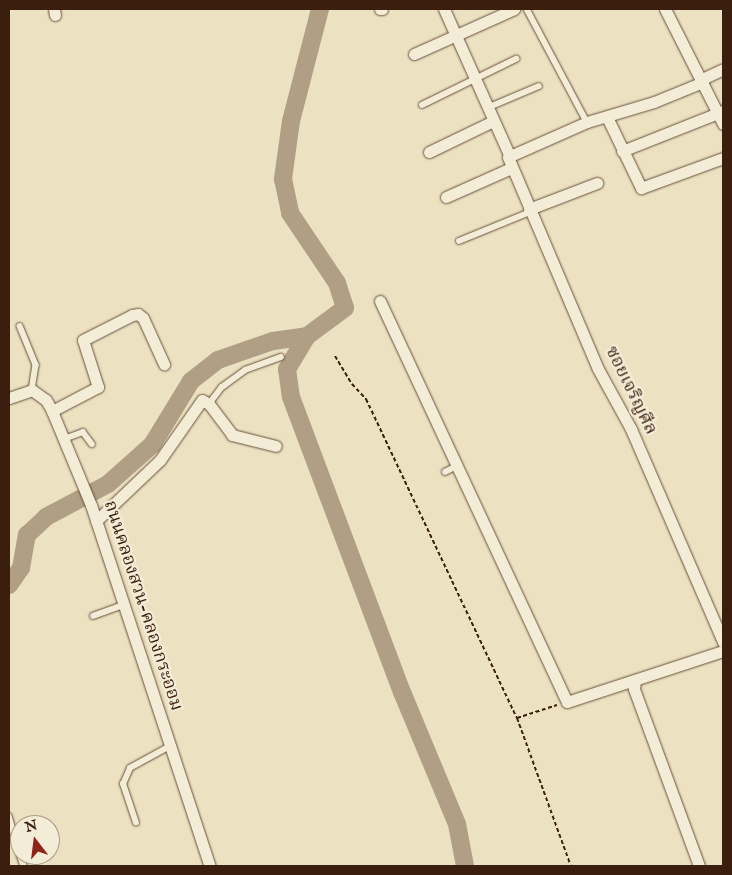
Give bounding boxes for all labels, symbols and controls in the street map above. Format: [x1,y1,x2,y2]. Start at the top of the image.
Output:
street label: ซอยเจริญศีล [599,343,661,439]
street label: ถนนคลองสวน-คลองกระออม [98,498,186,714]
north arrow [10,815,60,865]
text: N [23,816,40,837]

